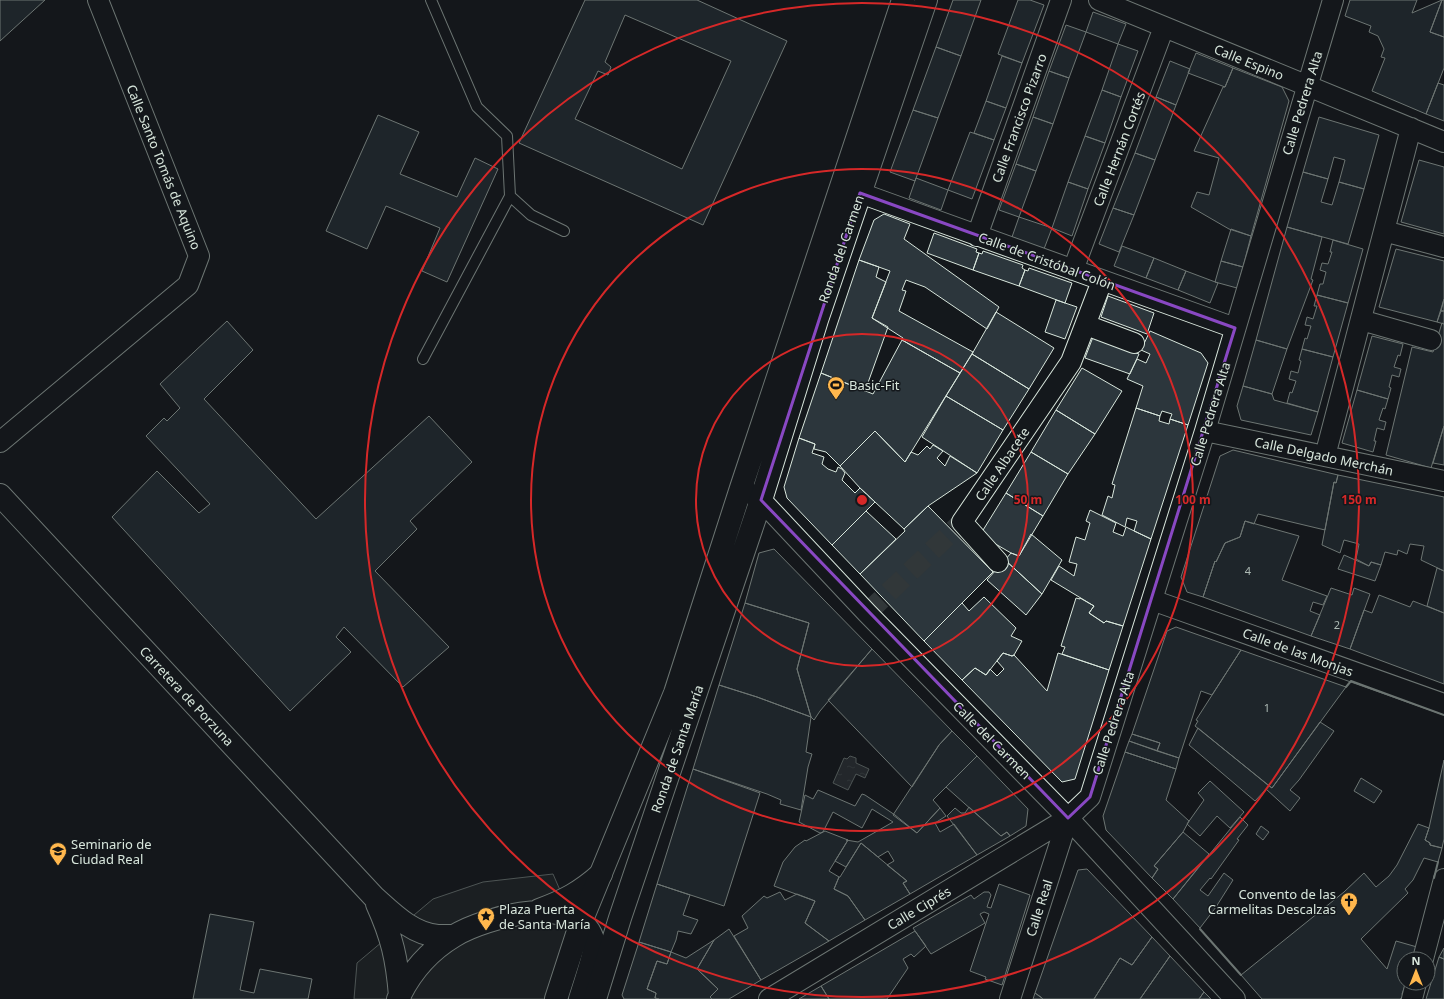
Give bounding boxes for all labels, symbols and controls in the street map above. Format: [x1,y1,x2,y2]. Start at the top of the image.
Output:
street label: Calle Espino [1211,40,1287,84]
street label: Calle Pedrera Alta [1278,49,1326,157]
street label: Calle Francisco Pizarro [987,51,1051,185]
street label: Calle Santo Tomás de Aquino [123,82,206,252]
street label: Calle Hernán Cortés [1089,89,1149,209]
street label: Ronda del Carmen [814,193,868,305]
street label: Calle de Cristóbal Colón [976,228,1118,294]
street label: Calle Pedrera Alta [1186,360,1234,468]
sports icon: Basic-Fit [826,375,846,400]
place label: Basic-Fit [849,376,900,394]
street label: Calle Albacete [971,424,1033,504]
street label: Calle Delgado Merchán [1253,432,1395,480]
text: 50 m [1014,491,1042,508]
text: 100 m [1175,491,1211,508]
text: 150 m [1341,491,1377,508]
centre of rings [855,493,869,507]
house number: 4 [1245,563,1252,578]
house number: 2 [1334,617,1340,632]
street label: Calle de las Monjas [1240,624,1356,680]
street label: Carretera de Porzuna [136,642,238,750]
street label: Calle Pedrera Alta [1088,669,1138,777]
street label: Ronda de Santa María [647,683,707,815]
street label: Calle del Carmen [949,697,1035,783]
house number: 1 [1264,700,1270,715]
place label: Seminario de Ciudad Real [71,835,152,868]
school or university icon: Seminario de Ciudad Real [48,841,68,866]
street label: Calle Real [1021,877,1057,939]
street label: Calle Ciprés [884,882,954,934]
place label: Convento de las Carmelitas Descalzas [1208,885,1336,918]
church icon: Convento de las Carmelitas Descalzas [1339,891,1359,916]
place label: Plaza Puerta de Santa María [499,900,591,933]
place icon: Plaza Puerta de Santa María [476,906,496,931]
north arrow [1396,951,1436,991]
text: N [1412,953,1420,968]

